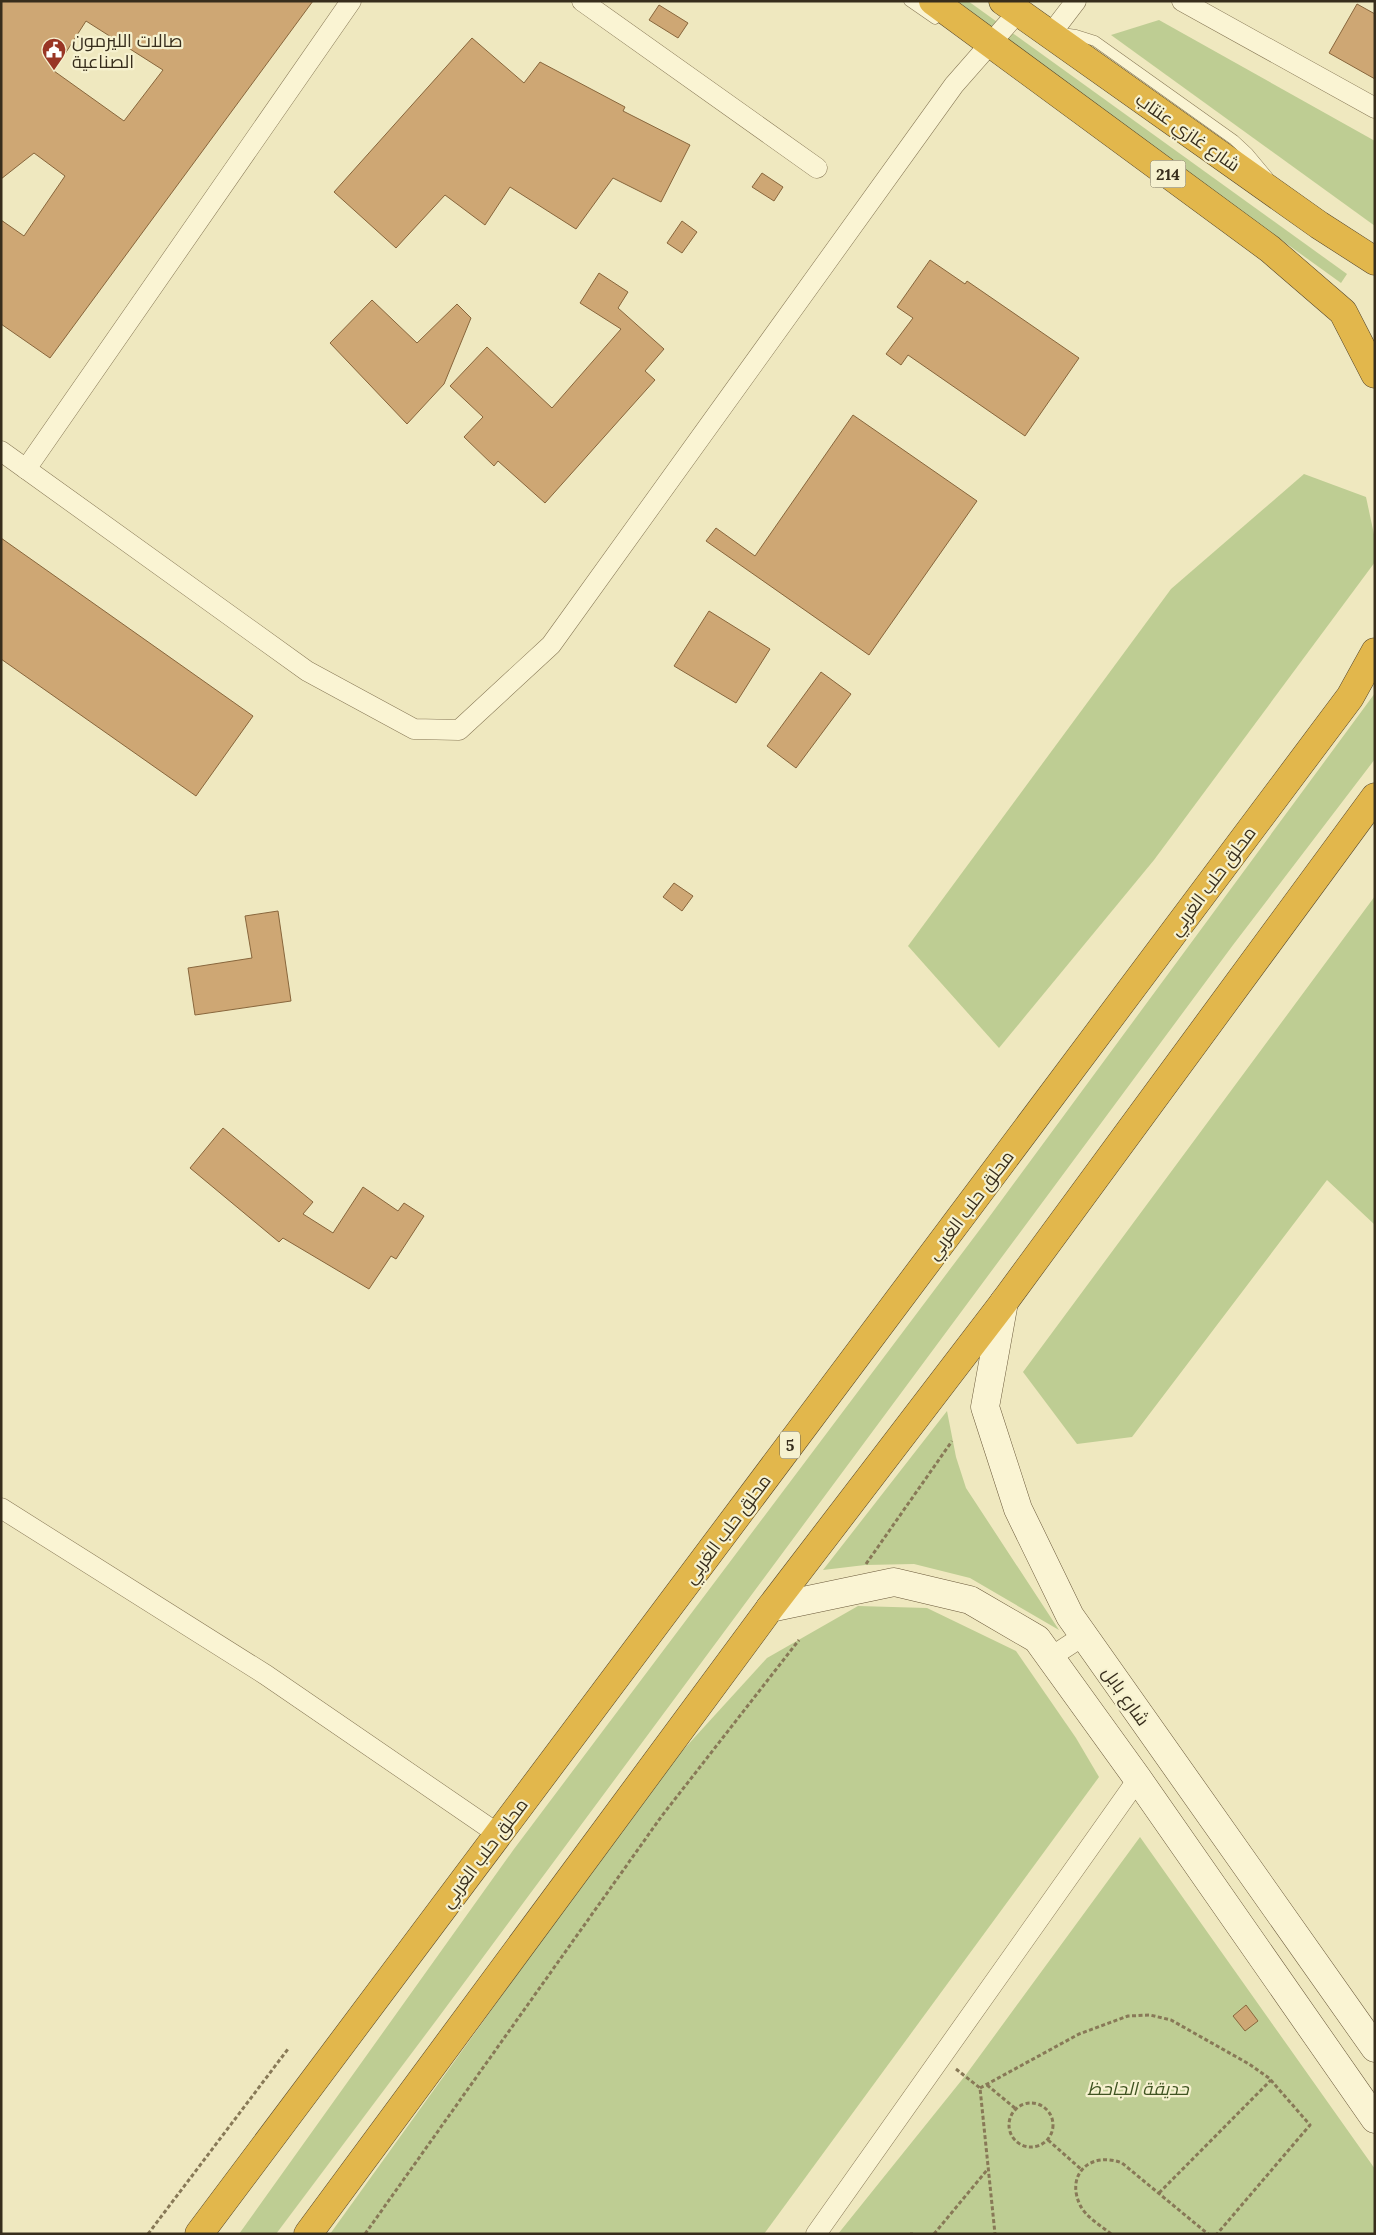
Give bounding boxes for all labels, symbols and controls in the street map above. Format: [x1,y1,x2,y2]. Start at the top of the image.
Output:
place label: صالات الليرمون الصناعية [72,29,183,73]
public building icon: صالات الليرمون الصناعية [41,37,67,71]
street label: شارع غازي عنتاب [1130,88,1245,179]
road number: 214 [1150,160,1186,188]
street label: محلق حلب الغربي [1163,822,1263,942]
street label: محلق حلب الغربي [921,1146,1021,1266]
road number: 5 [780,1432,800,1458]
street label: محلق حلب الغربي [678,1470,778,1590]
street label: شارع بابل [1097,1662,1155,1731]
street label: محلق حلب الغربي [435,1794,535,1914]
park label: حديقة الجاحظ [1087,2077,1190,2100]

